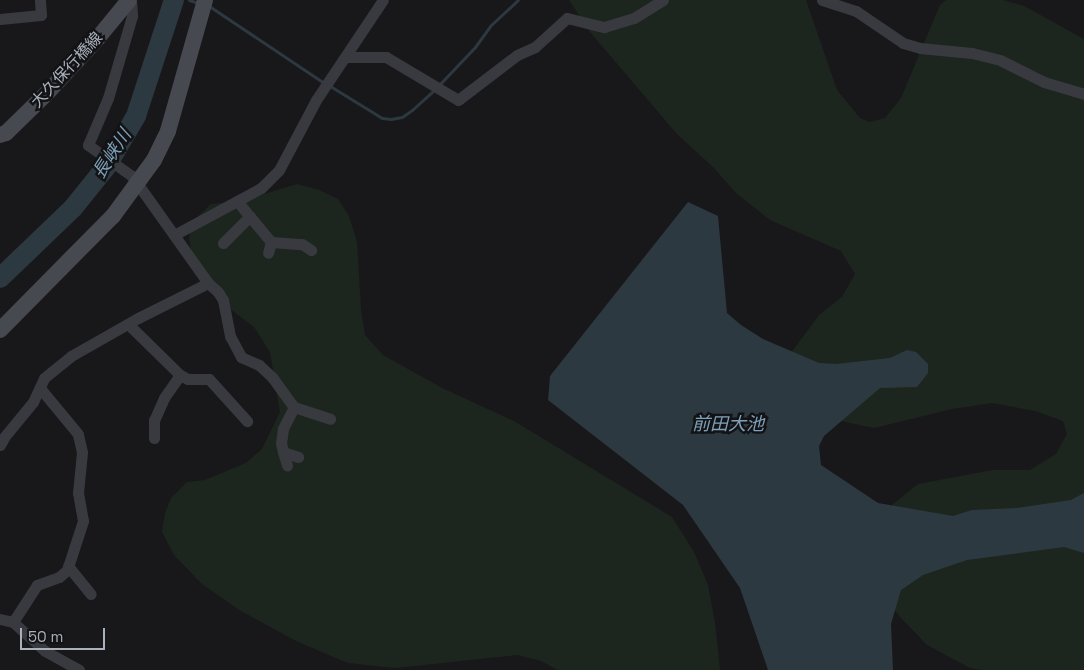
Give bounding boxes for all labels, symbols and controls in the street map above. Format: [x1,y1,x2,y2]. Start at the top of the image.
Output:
street label: 大久保行橋線 [27,28,107,112]
water label: 長峡川 [88,125,136,183]
water label: 前田大池 [692,413,764,435]
scale bar [22,618,108,650]
text: 50 m [28,627,63,646]

